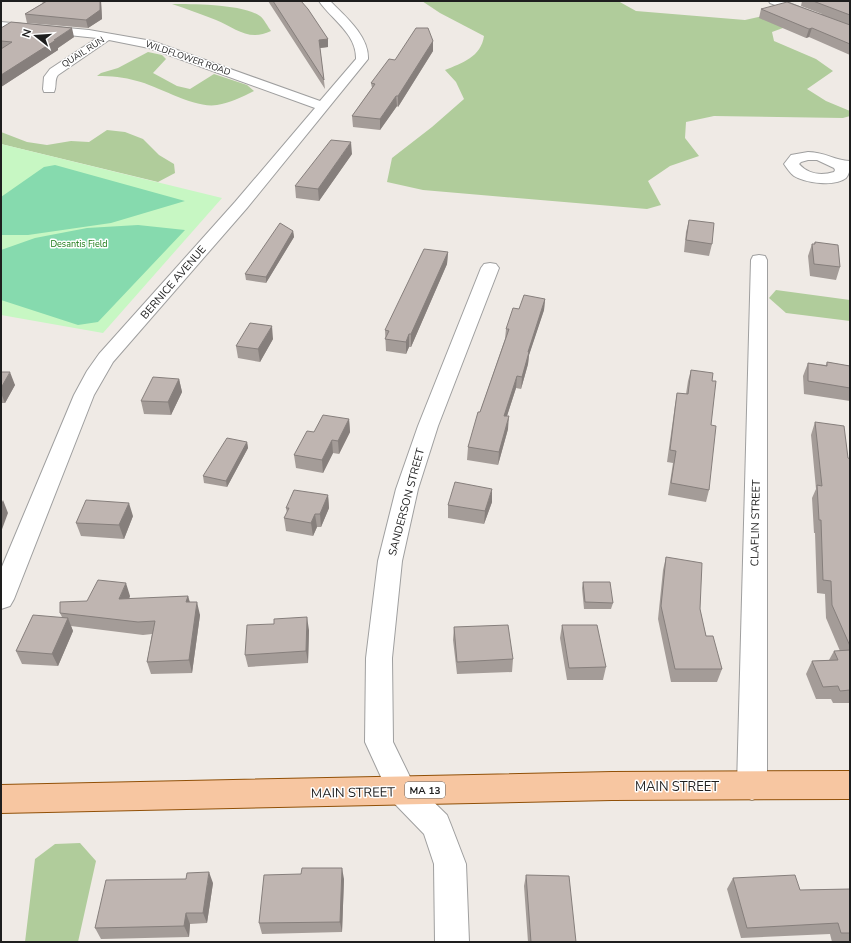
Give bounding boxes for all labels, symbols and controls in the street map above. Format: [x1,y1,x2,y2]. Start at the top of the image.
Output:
north arrow [16,16,56,56]
text: N [19,27,35,39]
street label: QUAIL RUN [59,34,107,70]
street label: WILDFLOWER ROAD [144,38,233,78]
park label: Desantis Field [50,238,108,250]
street label: BERNICE AVENUE [137,242,209,322]
street label: SANDERSON STREET [385,446,428,558]
street label: CLAFLIN STREET [747,479,764,567]
street label: MAIN STREET [635,778,719,796]
road number: MA 13 [405,782,445,798]
street label: MAIN STREET [311,783,395,803]

